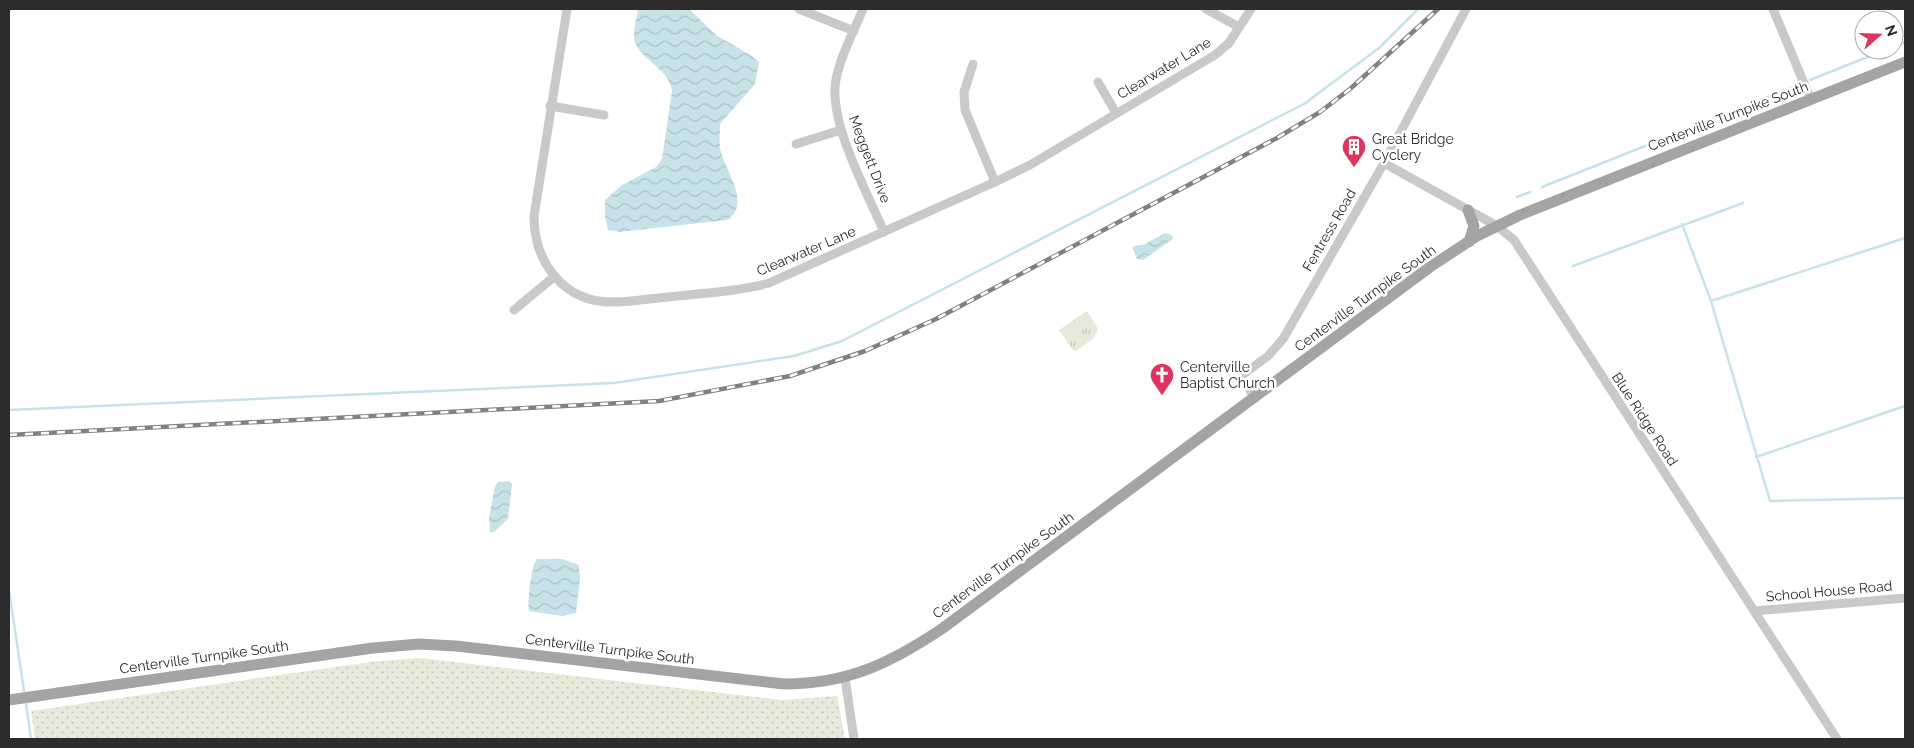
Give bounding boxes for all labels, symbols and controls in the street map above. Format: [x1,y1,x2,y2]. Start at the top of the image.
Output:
north arrow [1854,10,1904,60]
text: N [1882,23,1901,38]
street label: Clearwater Lane [1114,34,1214,102]
street label: Centerville Turnpike South [1646,78,1810,154]
street label: Meggett Drive [846,113,894,205]
place label: Great Bridge Cyclery [1372,131,1454,163]
building icon: Great Bridge Cyclery [1341,134,1367,168]
street label: Fentress Road [1299,186,1359,274]
street label: Clearwater Lane [754,223,858,279]
street label: Centerville Turnpike South [1291,241,1439,355]
place label: Centerville Baptist Church [1180,359,1275,391]
church icon: Centerville Baptist Church [1149,362,1175,396]
street label: Blue Ridge Road [1609,369,1681,469]
street label: Centerville Turnpike South [929,508,1077,622]
street label: School House Road [1765,577,1893,605]
street label: Centerville Turnpike South [524,631,696,667]
street label: Centerville Turnpike South [119,637,289,677]

